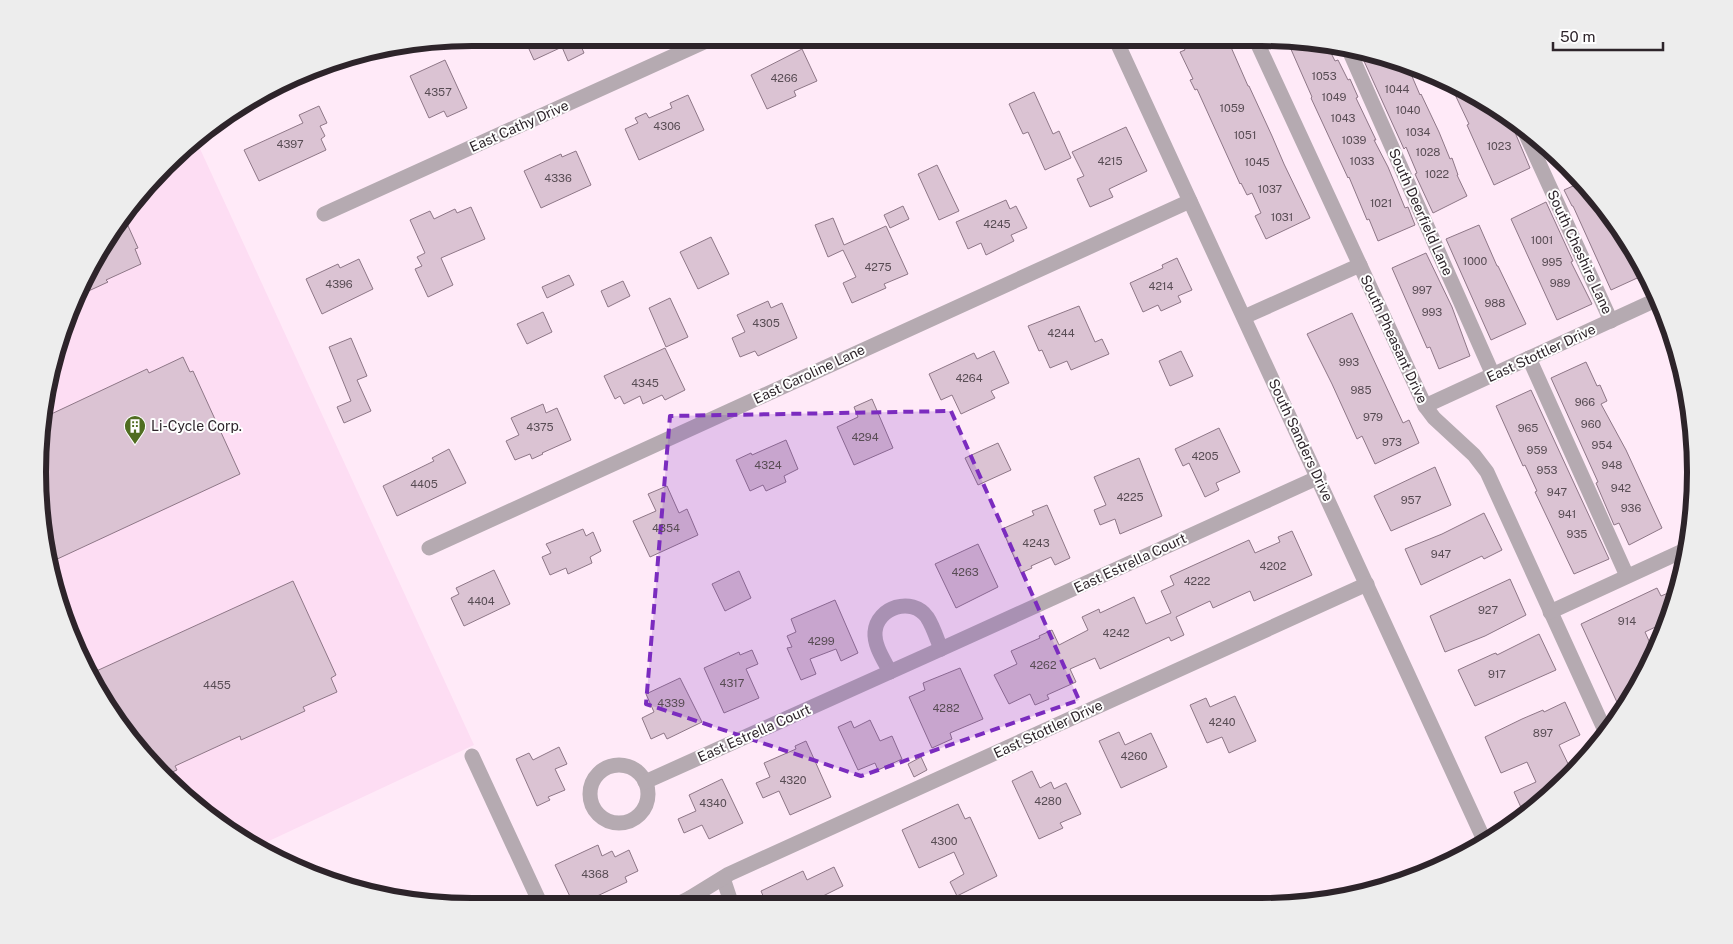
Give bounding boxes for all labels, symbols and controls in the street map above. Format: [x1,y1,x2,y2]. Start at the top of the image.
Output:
scale bar [1553,20,1663,52]
text: 50 m [1560,28,1595,45]
house number: 1053 [1311,70,1337,82]
house number: 4266 [770,72,798,84]
house number: 1044 [1384,83,1410,95]
house number: 4357 [424,86,452,98]
house number: 1049 [1322,91,1347,103]
street label: East Cathy Drive [467,97,571,155]
house number: 1059 [1219,102,1245,114]
house number: 1040 [1396,104,1421,116]
house number: 1043 [1330,112,1356,124]
house number: 4306 [653,120,681,132]
house number: 1034 [1406,126,1431,138]
house number: 1051 [1234,129,1256,141]
house number: 1039 [1342,134,1367,146]
house number: 4397 [276,138,304,150]
house number: 1023 [1487,140,1511,152]
street label: South Deerfield Lane [1386,146,1456,278]
house number: 1028 [1416,146,1440,158]
house number: 4215 [1098,155,1123,167]
house number: 1033 [1350,155,1375,167]
house number: 1045 [1244,156,1270,168]
house number: 1022 [1425,168,1450,180]
house number: 4336 [544,172,572,184]
house number: 1037 [1258,183,1283,195]
street label: South Cheshire Lane [1544,188,1616,317]
house number: 1021 [1370,197,1392,209]
house number: 1031 [1271,211,1293,223]
house number: 4245 [983,218,1011,230]
house number: 1001 [1531,234,1553,246]
house number: 1000 [1463,255,1488,267]
house number: 995 [1542,256,1562,268]
house number: 4275 [864,261,892,273]
street label: South Pheasant Drive [1357,272,1431,406]
house number: 989 [1550,277,1570,289]
house number: 4396 [325,278,353,290]
house number: 4214 [1149,280,1174,292]
house number: 997 [1412,284,1432,296]
house number: 988 [1485,297,1505,309]
house number: 993 [1422,306,1442,318]
house number: 4305 [752,317,780,329]
street label: East Stottler Drive [1484,321,1598,385]
house number: 4244 [1047,327,1075,339]
street label: East Caroline Lane [751,341,867,407]
house number: 993 [1339,356,1359,368]
house number: 4264 [955,372,983,384]
street label: South Sanders Drive [1266,376,1336,504]
house number: 4345 [631,377,659,389]
house number: 985 [1351,384,1371,396]
house number: 966 [1575,396,1595,408]
house number: 979 [1363,411,1383,423]
building icon: Li-Cycle Corp. [123,414,147,445]
place label: Li-Cycle Corp. [151,418,242,434]
house number: 960 [1581,418,1601,430]
house number: 4375 [526,421,554,433]
house number: 965 [1518,422,1538,434]
house number: 4294 [851,431,879,443]
house number: 973 [1382,436,1402,448]
house number: 954 [1592,439,1612,451]
house number: 959 [1527,444,1548,456]
house number: 4205 [1191,450,1219,462]
house number: 4324 [754,459,782,471]
house number: 948 [1602,459,1622,471]
house number: 953 [1537,464,1557,476]
house number: 4405 [410,478,438,490]
house number: 942 [1611,482,1632,494]
house number: 947 [1547,486,1568,498]
house number: 4225 [1116,491,1144,503]
house number: 957 [1401,494,1422,506]
house number: 936 [1621,502,1641,514]
house number: 941 [1558,508,1576,520]
house number: 4354 [652,522,680,534]
house number: 935 [1567,528,1587,540]
street label: East Estrella Court [1071,530,1189,596]
house number: 4243 [1022,537,1050,549]
house number: 947 [1431,548,1452,560]
house number: 4202 [1260,560,1287,572]
house number: 4263 [951,566,979,578]
house number: 4222 [1184,575,1211,587]
house number: 4404 [467,595,495,607]
house number: 927 [1478,604,1498,616]
house number: 914 [1618,615,1636,627]
house number: 4242 [1103,627,1130,639]
house number: 4299 [807,635,835,647]
house number: 4262 [1030,659,1057,671]
house number: 917 [1488,668,1506,680]
house number: 4317 [720,677,745,689]
house number: 4455 [203,679,231,691]
house number: 4339 [657,697,685,709]
street label: East Stottler Drive [991,697,1105,761]
street label: East Estrella Court [695,701,813,765]
house number: 4282 [932,702,960,714]
house number: 4240 [1208,716,1236,728]
house number: 897 [1533,727,1554,739]
house number: 4260 [1121,750,1148,762]
house number: 4320 [779,774,807,786]
house number: 4280 [1034,795,1062,807]
house number: 4340 [699,797,727,809]
house number: 4300 [930,835,958,847]
house number: 4368 [581,868,609,880]

